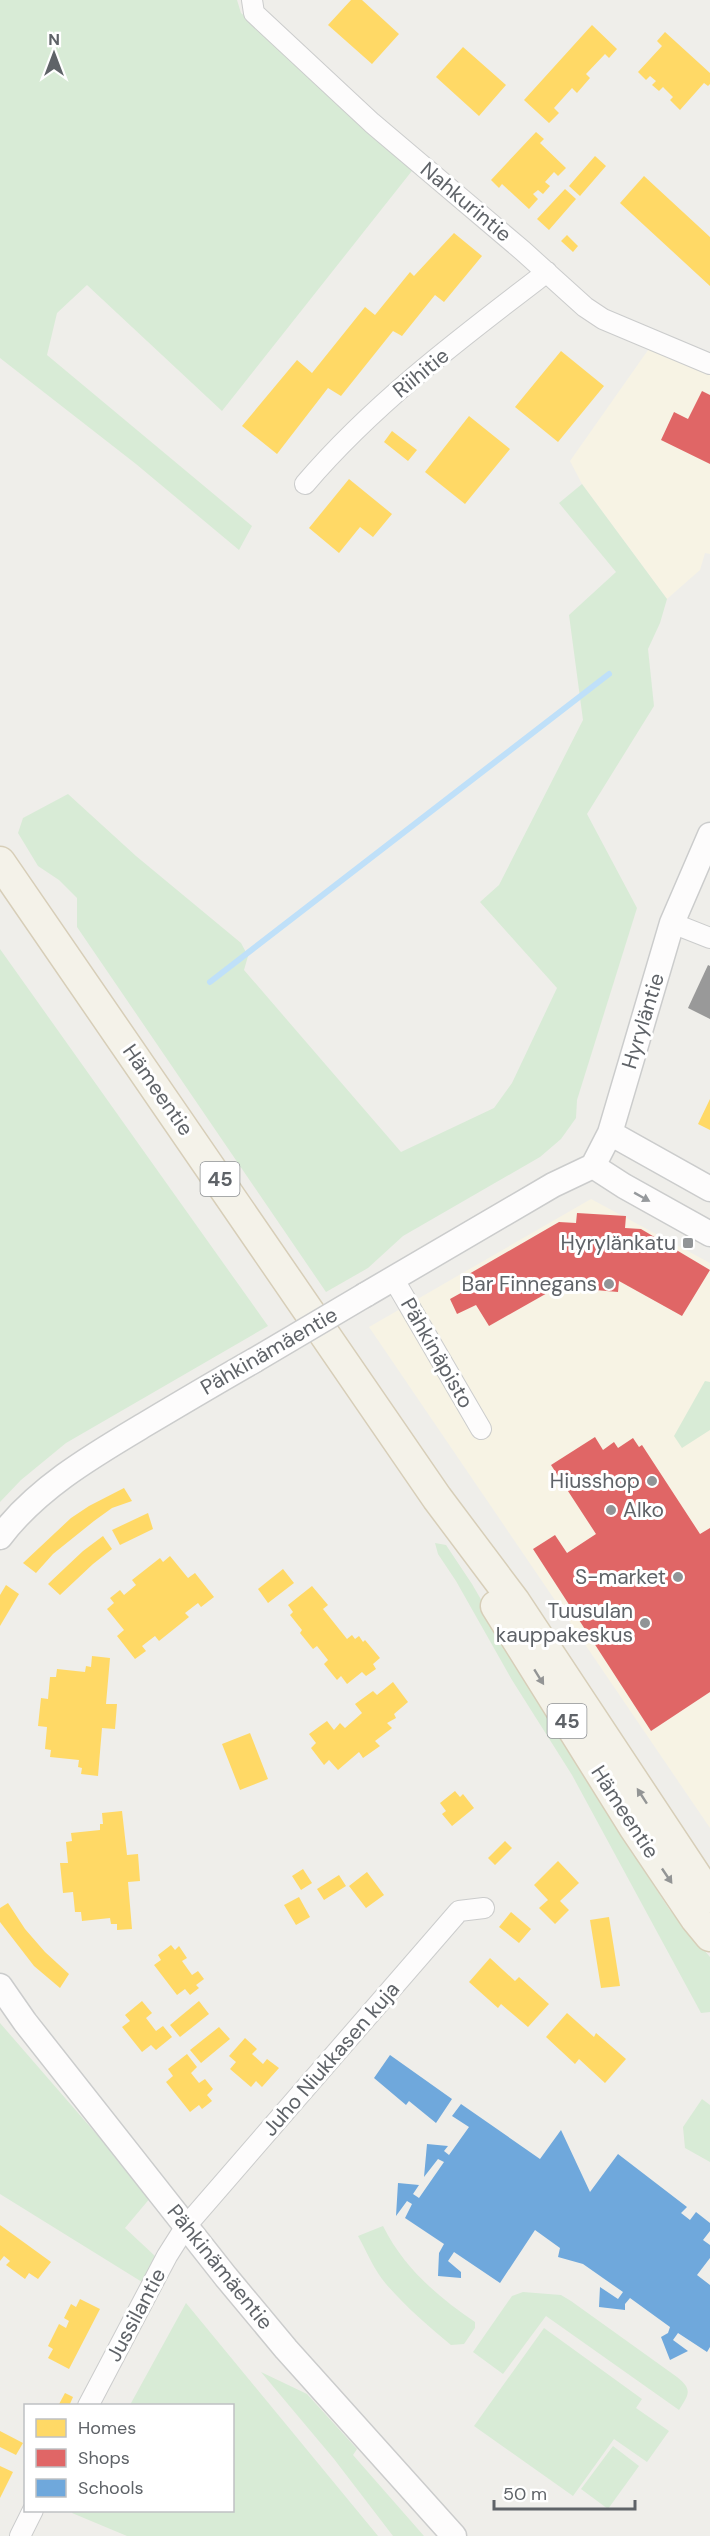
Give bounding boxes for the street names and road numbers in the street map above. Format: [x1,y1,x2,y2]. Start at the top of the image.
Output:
street label: Nahkurintie [415,156,517,248]
street label: Riihitie [387,342,455,404]
street label: Hyryläntie [615,970,671,1072]
street label: Hämeentie [116,1039,200,1141]
road number: 45 [200,1162,240,1196]
street label: Pähkinäpisto [394,1293,480,1413]
street label: Pähkinämäentie [195,1300,343,1402]
road number: 45 [548,1704,586,1738]
street label: Hämeentie [585,1760,666,1864]
street label: Juho Niukkasen kuja [256,1976,406,2142]
street label: Pähkinämäentie [161,2198,279,2336]
street label: Jussilantie [100,2263,172,2367]

